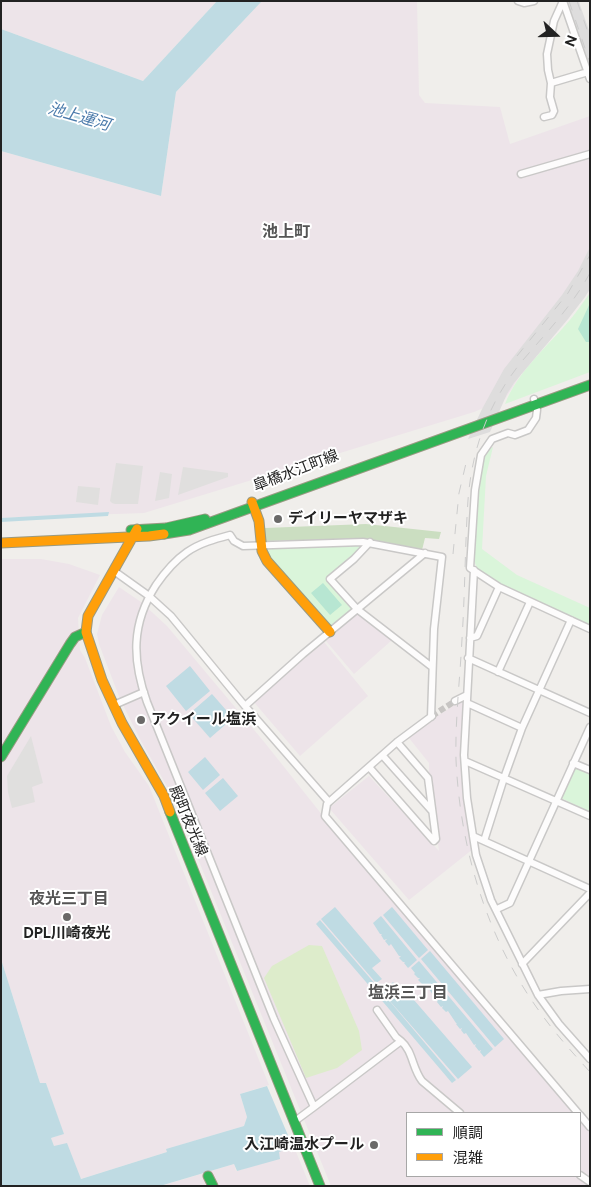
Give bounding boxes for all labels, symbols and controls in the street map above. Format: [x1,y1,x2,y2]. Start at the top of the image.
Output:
north arrow [531,10,581,60]
text: N [561,32,580,49]
water label: 池上運河 [46,99,112,135]
district label: 池上町 [262,222,310,242]
street label: 皐橋水江町線 [251,446,341,496]
place label: デイリーヤマザキ [288,510,408,528]
marker: デイリーヤマザキ [272,513,284,525]
place label: アクイール塩浜 [151,711,256,729]
marker: アクイール塩浜 [135,714,147,726]
street label: 殿町夜光線 [165,783,211,859]
district label: 夜光三丁目 [29,889,109,909]
marker: DPL川崎夜光 [61,911,73,923]
place label: DPL川崎夜光 [23,925,111,943]
district label: 塩浜三丁目 [368,983,448,1003]
legend [406,1112,581,1177]
text: 順調 [453,1124,483,1142]
place label: 入江崎温水プール [244,1136,364,1154]
marker: 入江崎温水プール [368,1139,380,1151]
text: 混雑 [453,1149,483,1167]

